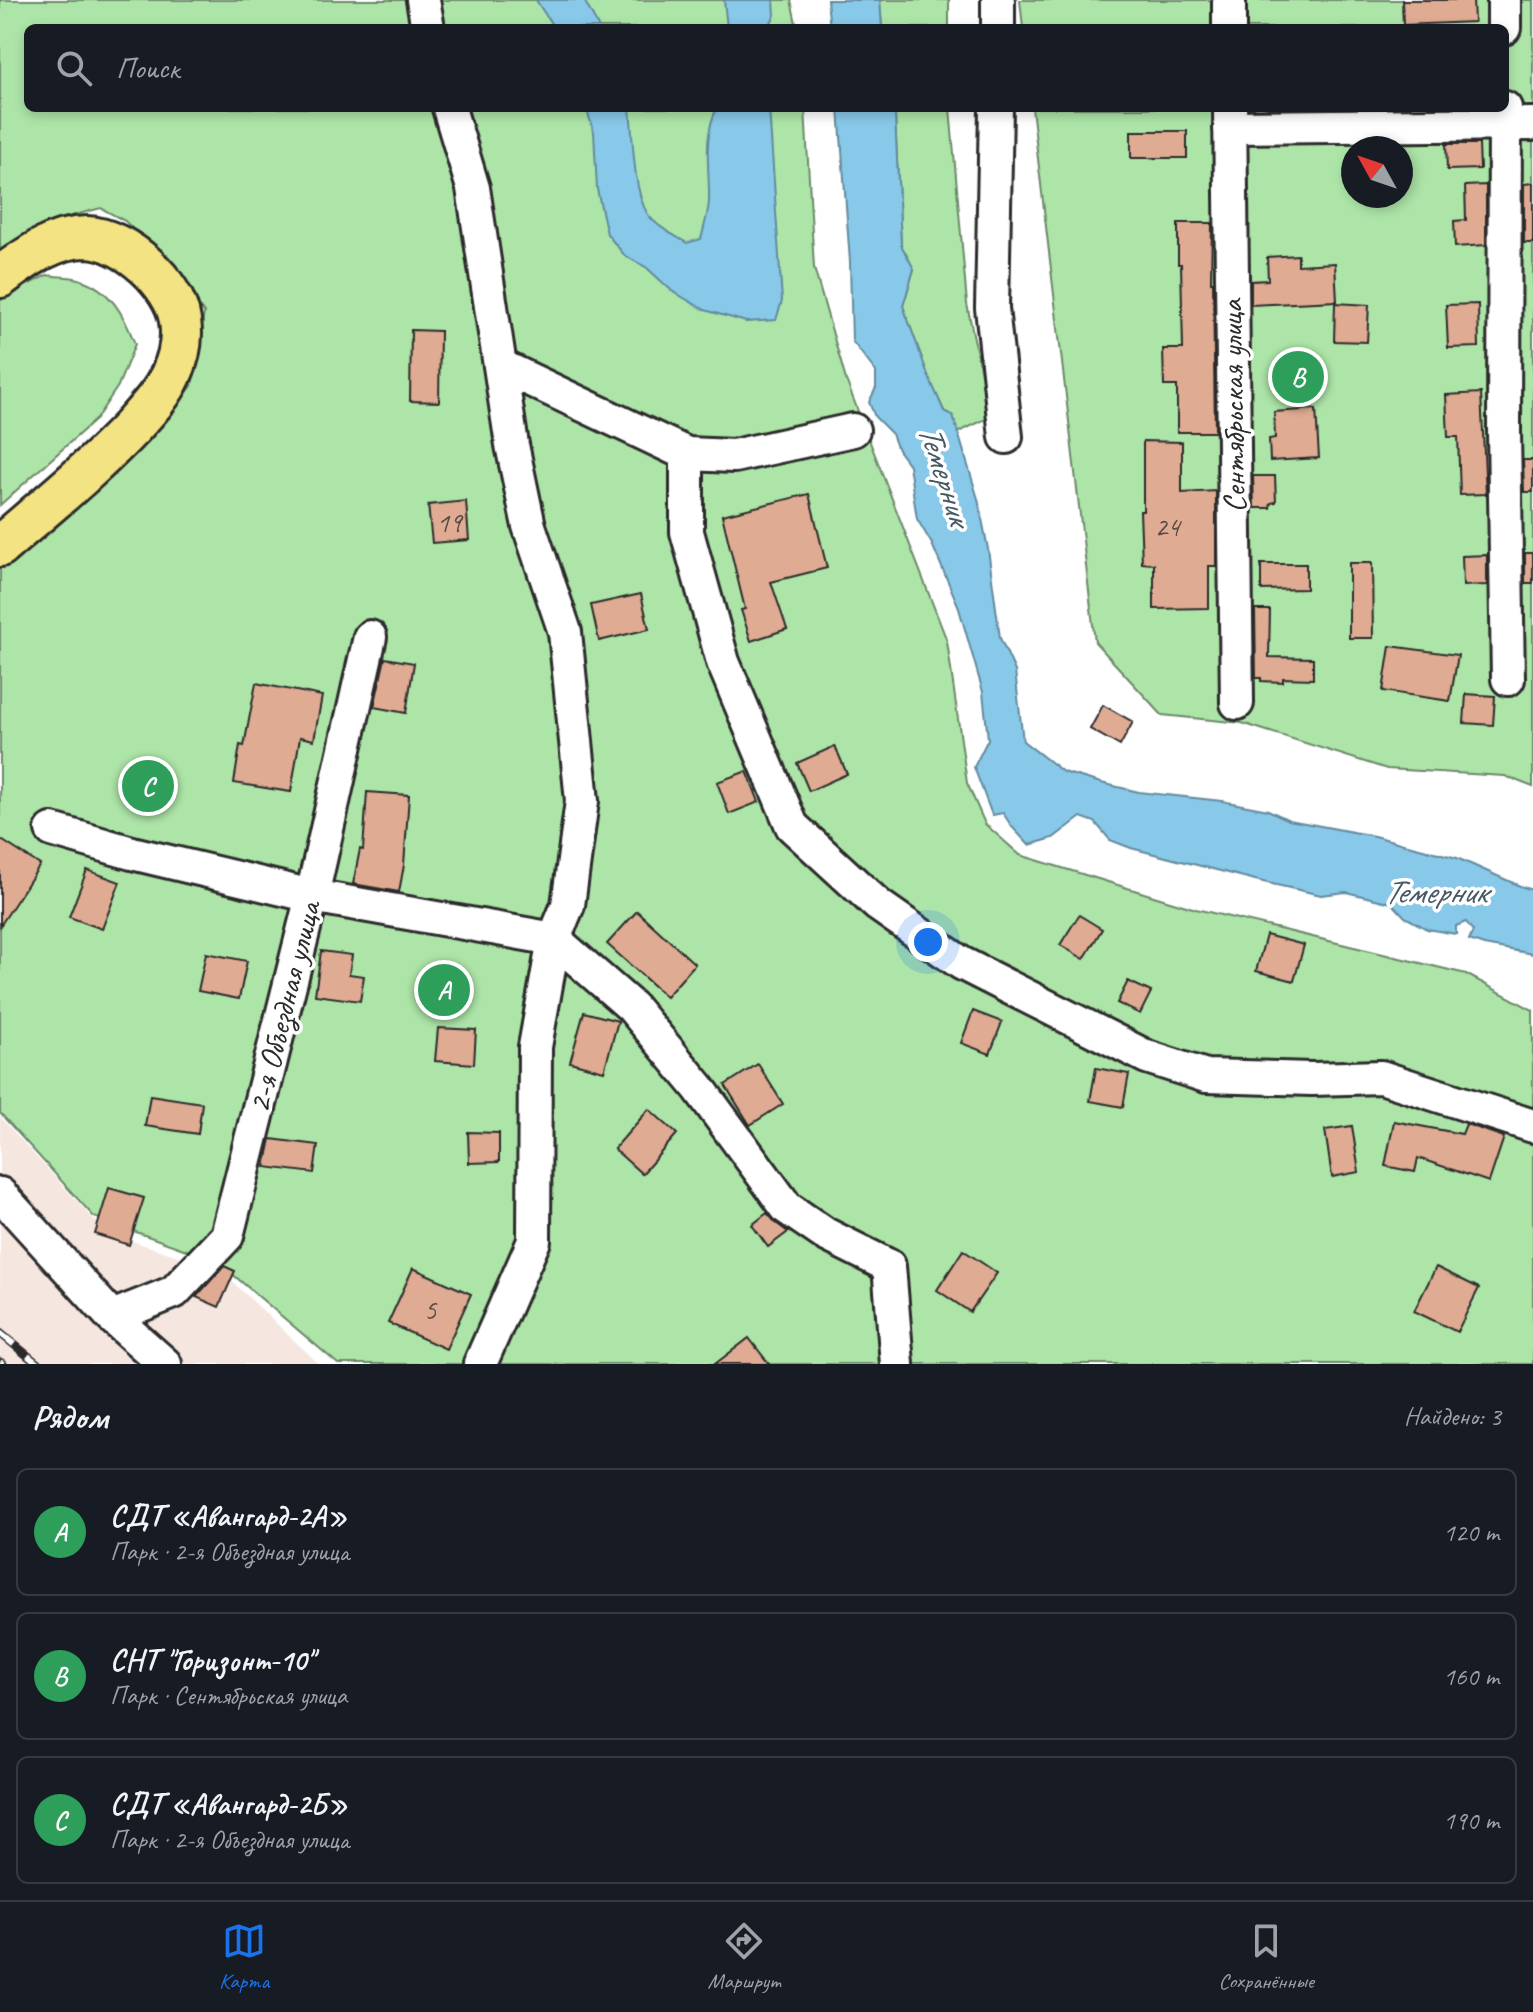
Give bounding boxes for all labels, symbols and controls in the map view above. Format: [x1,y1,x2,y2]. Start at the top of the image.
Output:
search box [24,24,1509,112]
icon: search [52,46,96,90]
text: Поиск [116,49,179,87]
north arrow [1341,136,1413,208]
street label: Сентябрьская улица [1211,297,1255,513]
pin: B [1272,347,1324,407]
water label: Темерник [909,418,983,536]
house number: 19 [436,505,464,540]
house number: 24 [1154,509,1182,544]
pin: C [122,756,174,816]
water label: Темерник [1383,870,1493,913]
street label: 2-я Объездная улица [238,895,331,1117]
your location [908,922,948,962]
pin: A [418,960,470,1020]
house number: 5 [424,1292,438,1327]
text: Рядом [32,1395,108,1438]
text: Найдено: 3 [1404,1400,1501,1433]
text: СДТ «Авангард-2А» [110,1497,347,1535]
text: A [53,1516,67,1549]
text: 120 m [1443,1516,1499,1549]
text: Парк · 2-я Объездная улица [110,1535,349,1568]
text: СНТ "Горизонт-10" [110,1641,313,1679]
text: B [53,1660,67,1693]
text: 160 m [1443,1660,1499,1693]
text: Парк · Сентябрьская улица [110,1679,347,1712]
text: СДТ «Авангард-2Б» [110,1785,347,1823]
text: C [54,1804,66,1837]
text: 190 m [1443,1804,1499,1837]
text: Парк · 2-я Объездная улица [110,1823,349,1856]
tab: Карта [219,1919,269,1995]
tab: Маршрут [708,1919,780,1995]
tab: Сохранённые [1218,1919,1314,1995]

